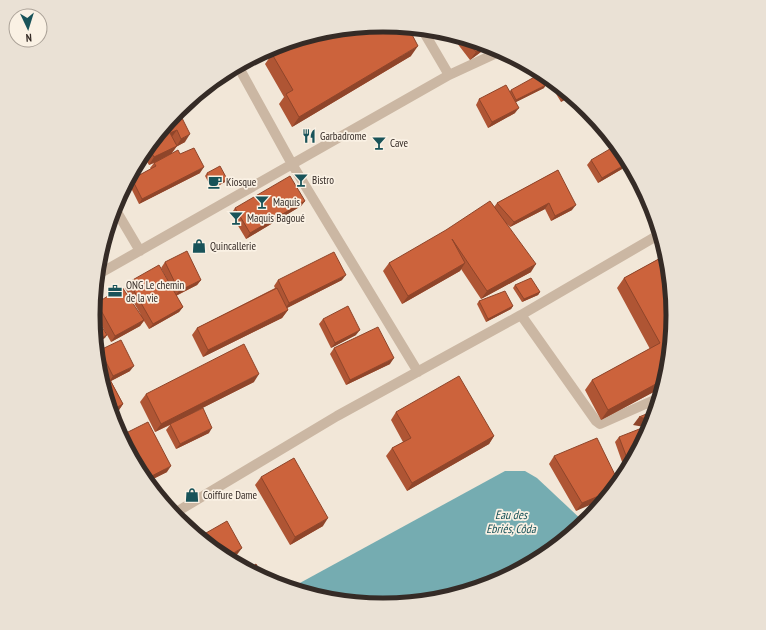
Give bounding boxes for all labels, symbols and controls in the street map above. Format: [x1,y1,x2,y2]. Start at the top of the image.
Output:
north arrow [8,8,48,48]
text: N [25,31,32,45]
restaurant icon: Garbadrome [301,128,317,144]
place label: Garbadrome [320,129,367,143]
bar icon: Cave [371,135,387,151]
place label: Cave [390,136,409,150]
bar icon: Bistro [293,172,309,188]
place label: Bistro [312,173,334,187]
cafe icon: Kiosque [207,174,223,190]
place label: Kiosque [226,175,257,189]
bar icon: Maquis [254,194,270,210]
place label: Maquis [273,195,300,209]
bar icon: Maquis Bagoué [228,210,244,226]
place label: Maquis Bagoué [247,211,305,225]
shop icon: Quincallerie [191,238,207,254]
place label: Quincallerie [210,239,256,253]
place label: ONG Le chemin de la vie [126,278,185,305]
office icon: ONG Le chemin de la vie [107,283,123,299]
shop icon: Coiffure Dame [184,487,200,503]
place label: Coiffure Dame [203,488,258,502]
water label: Eau des Ebriés, Côda [486,507,537,536]

